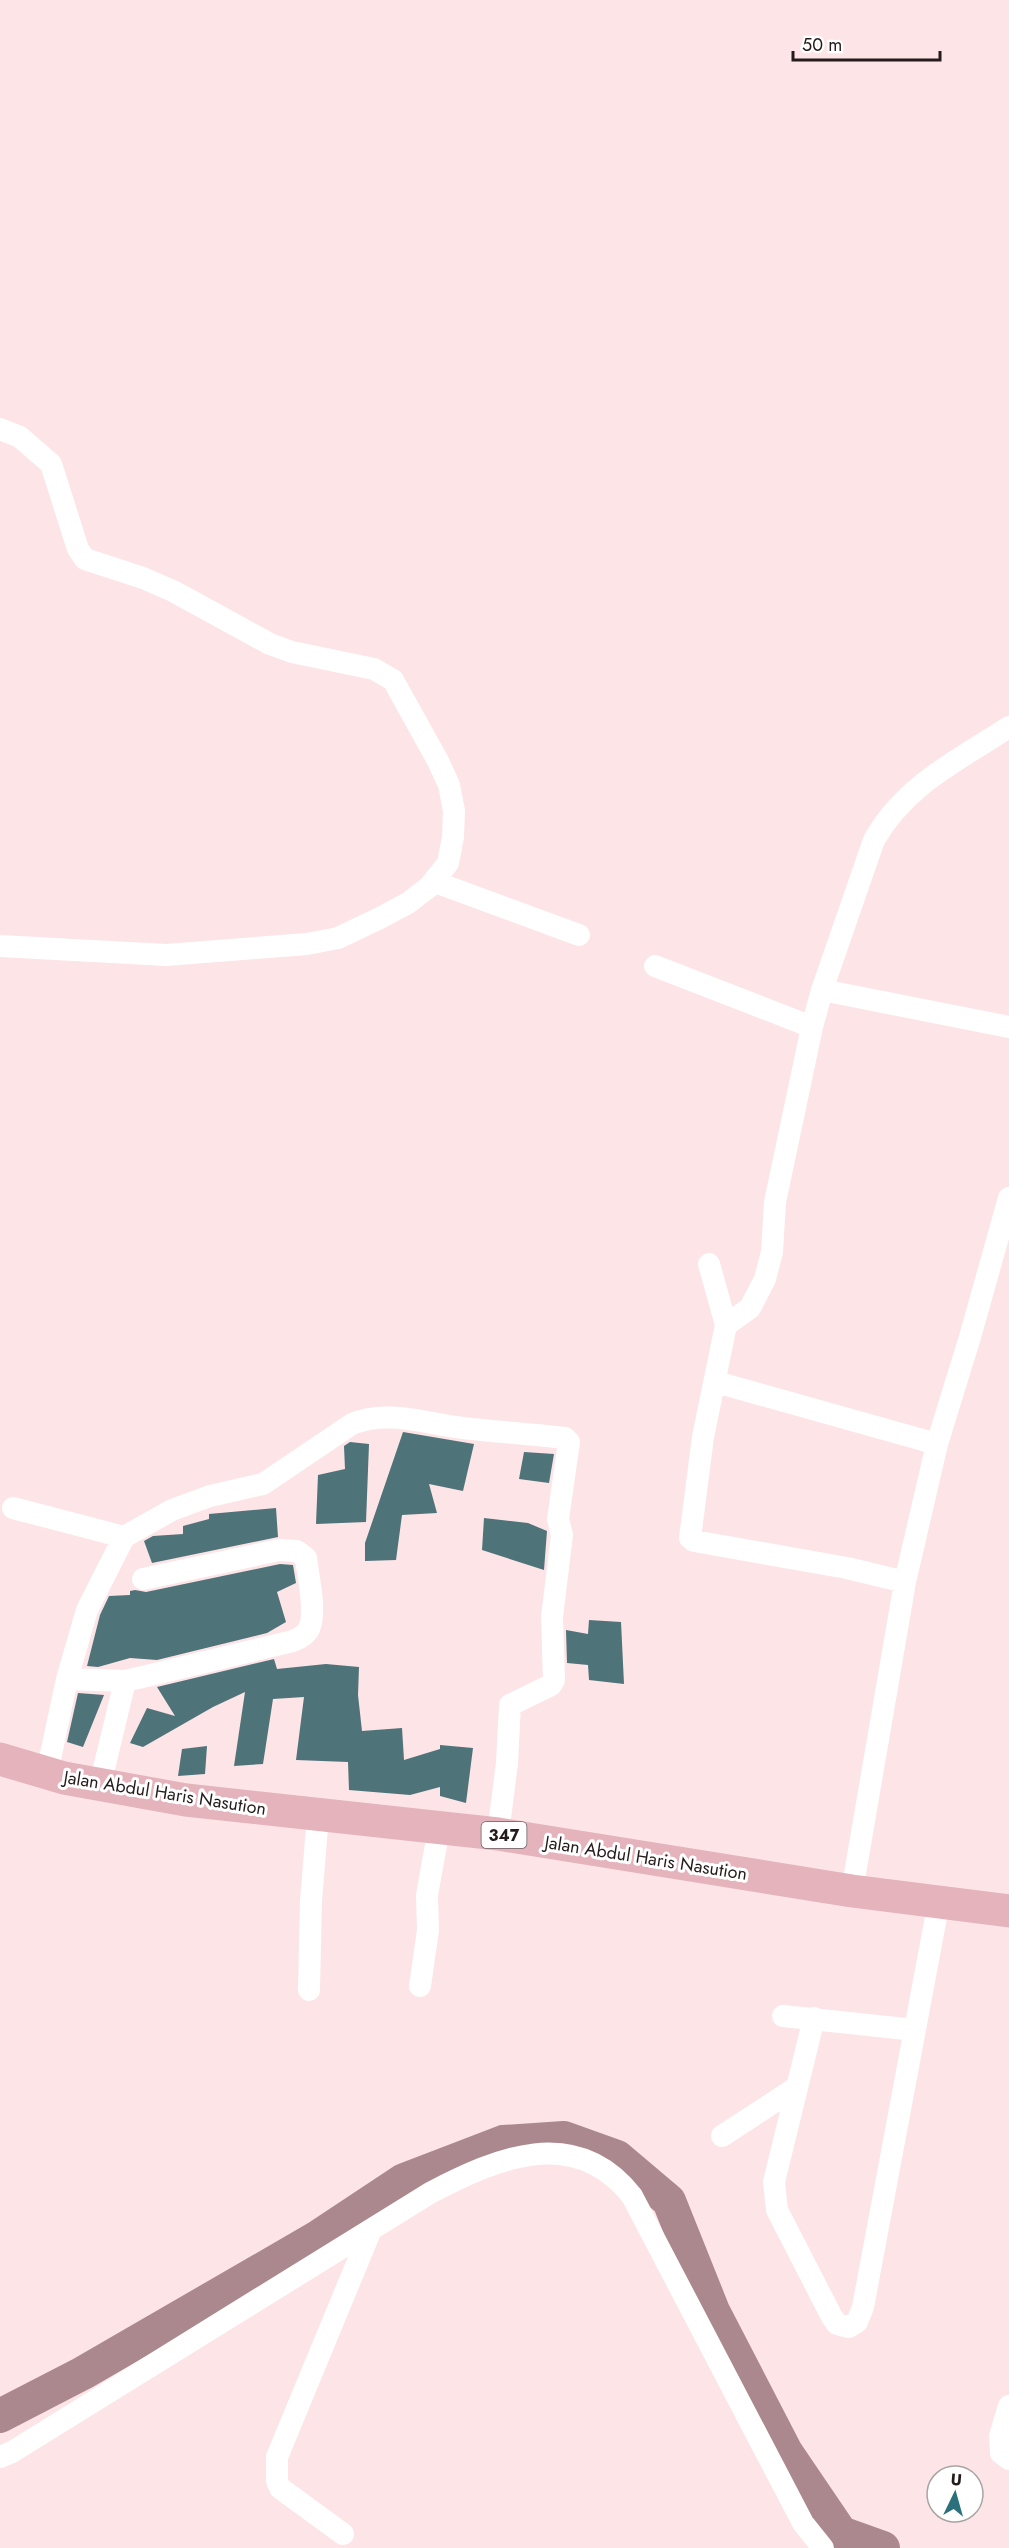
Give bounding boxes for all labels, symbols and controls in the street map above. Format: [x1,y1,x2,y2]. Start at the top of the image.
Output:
scale bar [793,24,940,62]
text: 50 m [802,32,842,58]
street label: Jalan Abdul Haris Nasution [60,1764,268,1822]
road number: 347 [482,1822,526,1848]
street label: Jalan Abdul Haris Nasution [541,1829,749,1887]
north arrow [925,2464,985,2524]
text: U [950,2468,963,2492]

